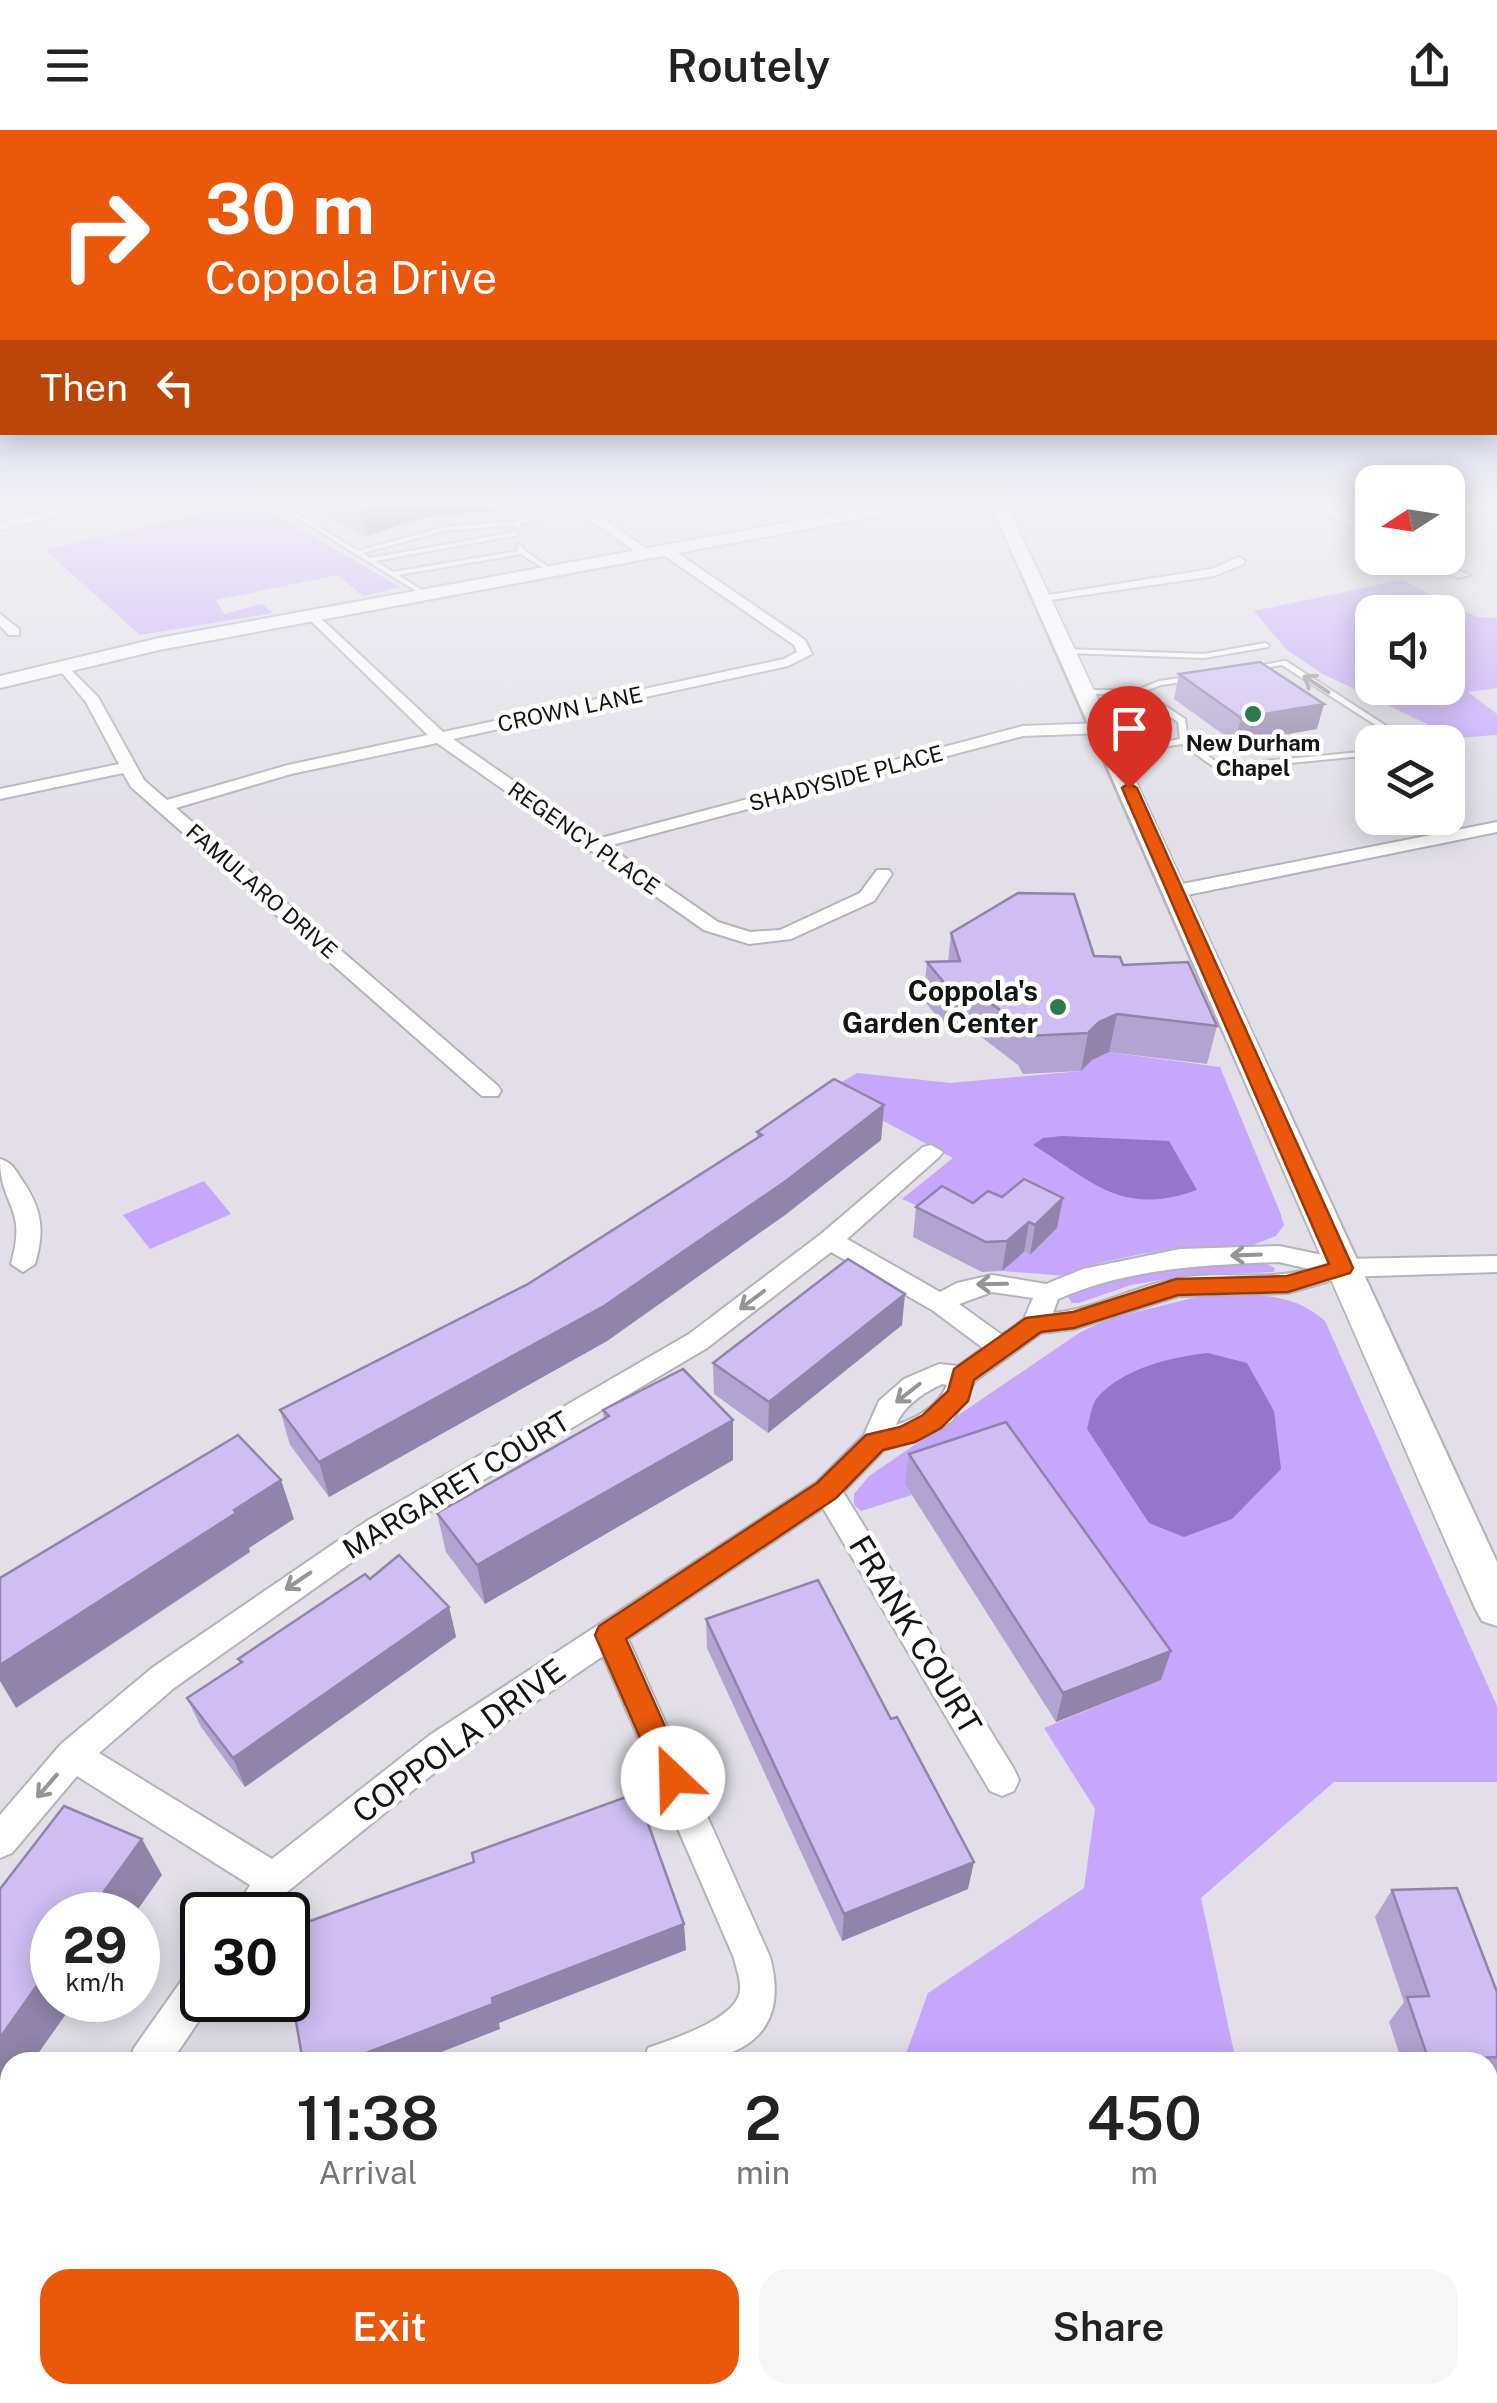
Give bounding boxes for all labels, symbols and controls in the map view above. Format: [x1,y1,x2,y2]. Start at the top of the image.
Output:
icon: menu [40,38,95,93]
icon: share [1402,38,1457,93]
text: Routely [667,39,830,92]
text: 30 m [205,167,375,250]
icon: right [40,170,170,300]
text: Coppola Drive [205,251,497,304]
icon: left [148,360,203,415]
text: Then [40,365,128,410]
north arrow [1355,465,1465,575]
map controls [1355,465,1465,835]
button: sound [1355,595,1465,705]
one-way arrow [1302,674,1330,695]
street label: CROWN LANE [495,681,645,737]
pin [1087,686,1172,789]
icon: arrive [1102,701,1157,756]
marker: New Durham Chapel [1242,703,1264,725]
button: layers [1355,725,1465,835]
place label: New Durham Chapel [1186,730,1320,781]
street label: SHADYSIDE PLACE [746,740,946,816]
street label: REGENCY PLACE [503,776,665,900]
street label: FAMULARO DRIVE [181,818,343,964]
place label: Coppola's Garden Center [842,974,1038,1039]
marker: Coppola's Garden Center [1047,996,1069,1018]
one-way arrow [1231,1245,1263,1264]
one-way arrow [976,1274,1009,1294]
one-way arrow [739,1289,766,1310]
one-way arrow [895,1382,922,1403]
street label: MARGARET COURT [337,1404,575,1565]
street label: FRANK COURT [842,1529,989,1741]
one-way arrow [284,1570,312,1591]
street label: COPPOLA DRIVE [345,1651,572,1830]
position arrow [621,1726,725,1830]
one-way arrow [36,1772,58,1798]
speed limit sign: 30 [180,1892,310,2022]
text: 29 [63,1915,127,1974]
text: km/h [66,1967,124,1997]
text: 11:38 [296,2083,440,2154]
text: 2 [745,2083,782,2154]
text: 450 [1086,2083,1202,2154]
text: Arrival [319,2154,417,2191]
text: min [736,2154,790,2191]
text: m [1130,2154,1158,2191]
button: Exit [40,2269,739,2384]
button: Share [759,2269,1458,2384]

